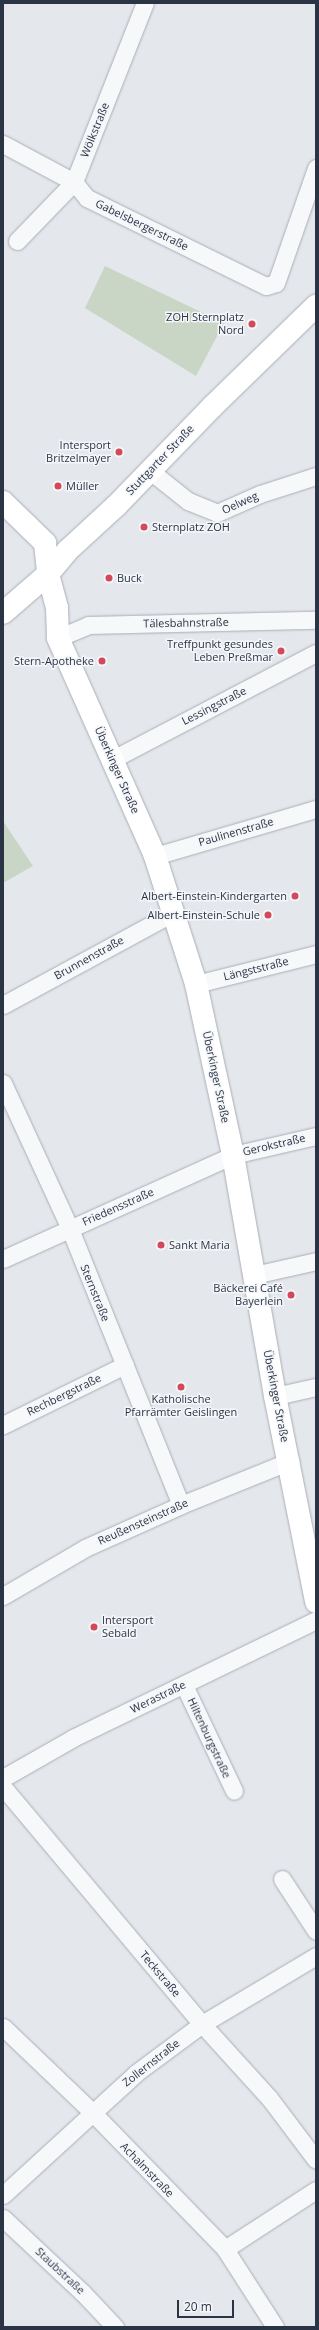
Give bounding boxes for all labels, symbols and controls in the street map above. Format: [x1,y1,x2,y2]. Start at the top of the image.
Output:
street label: Wölkstraße [78,101,112,159]
street label: Gabelsbergerstraße [93,197,191,253]
place label: ZOH Sternplatz Nord [166,311,244,337]
marker: ZOH Sternplatz Nord [247,319,257,329]
street label: Stuttgarter Straße [123,422,197,498]
place label: Intersport Britzelmayer [46,439,111,465]
marker: Intersport Britzelmayer [114,447,124,457]
place label: Müller [66,479,99,493]
marker: Müller [53,481,63,491]
street label: Oelweg [220,489,260,517]
place label: Sternplatz ZOH [152,520,230,534]
marker: Sternplatz ZOH [139,522,149,532]
place label: Buck [117,571,142,585]
marker: Buck [104,573,114,583]
street label: Tälesbahnstraße [143,616,229,630]
place label: Treffpunkt gesundes Leben Preßmar [167,638,273,664]
marker: Treffpunkt gesundes Leben Preßmar [276,646,286,656]
place label: Stern-Apotheke [14,654,94,668]
marker: Stern-Apotheke [97,656,107,666]
street label: Lessingstraße [180,684,248,728]
street label: Überkinger Straße [92,724,142,816]
street label: Paulinenstraße [197,815,275,849]
place label: Albert-Einstein-Kindergarten [141,889,287,903]
marker: Albert-Einstein-Kindergarten [290,891,300,901]
place label: Albert-Einstein-Schule [148,908,260,922]
marker: Albert-Einstein-Schule [263,910,273,920]
street label: Brunnenstraße [52,933,126,983]
street label: Längststraße [222,955,290,983]
street label: Überkinger Straße [200,1030,232,1124]
street label: Gerokstraße [241,1131,307,1159]
street label: Friedensstraße [80,1185,156,1229]
place label: Sankt Maria [169,1238,230,1252]
marker: Sankt Maria [156,1240,166,1250]
street label: Sternstraße [78,1263,112,1323]
place label: Bäckerei Café Bayerlein [213,1282,283,1308]
marker: Bäckerei Café Bayerlein [286,1290,296,1300]
street label: Überkinger Straße [261,1349,291,1443]
street label: Rechbergstraße [25,1371,103,1419]
marker: Katholische Pfarrämter Geislingen [176,1382,186,1392]
place label: Katholische Pfarrämter Geislingen [125,1393,237,1419]
street label: Reußensteinstraße [96,1496,190,1548]
place label: Intersport Sebald [102,1614,153,1640]
marker: Intersport Sebald [89,1622,99,1632]
street label: Werastraße [128,1678,188,1716]
street label: Hiltenburgstraße [185,1696,233,1780]
street label: Teckstraße [137,1948,183,2000]
street label: Zollernstraße [120,2037,182,2089]
street label: Achalmstraße [118,2140,176,2200]
street label: Staubstraße [33,2245,87,2297]
scale bar [179,2292,236,2318]
text: 20 m [184,2298,212,2315]

